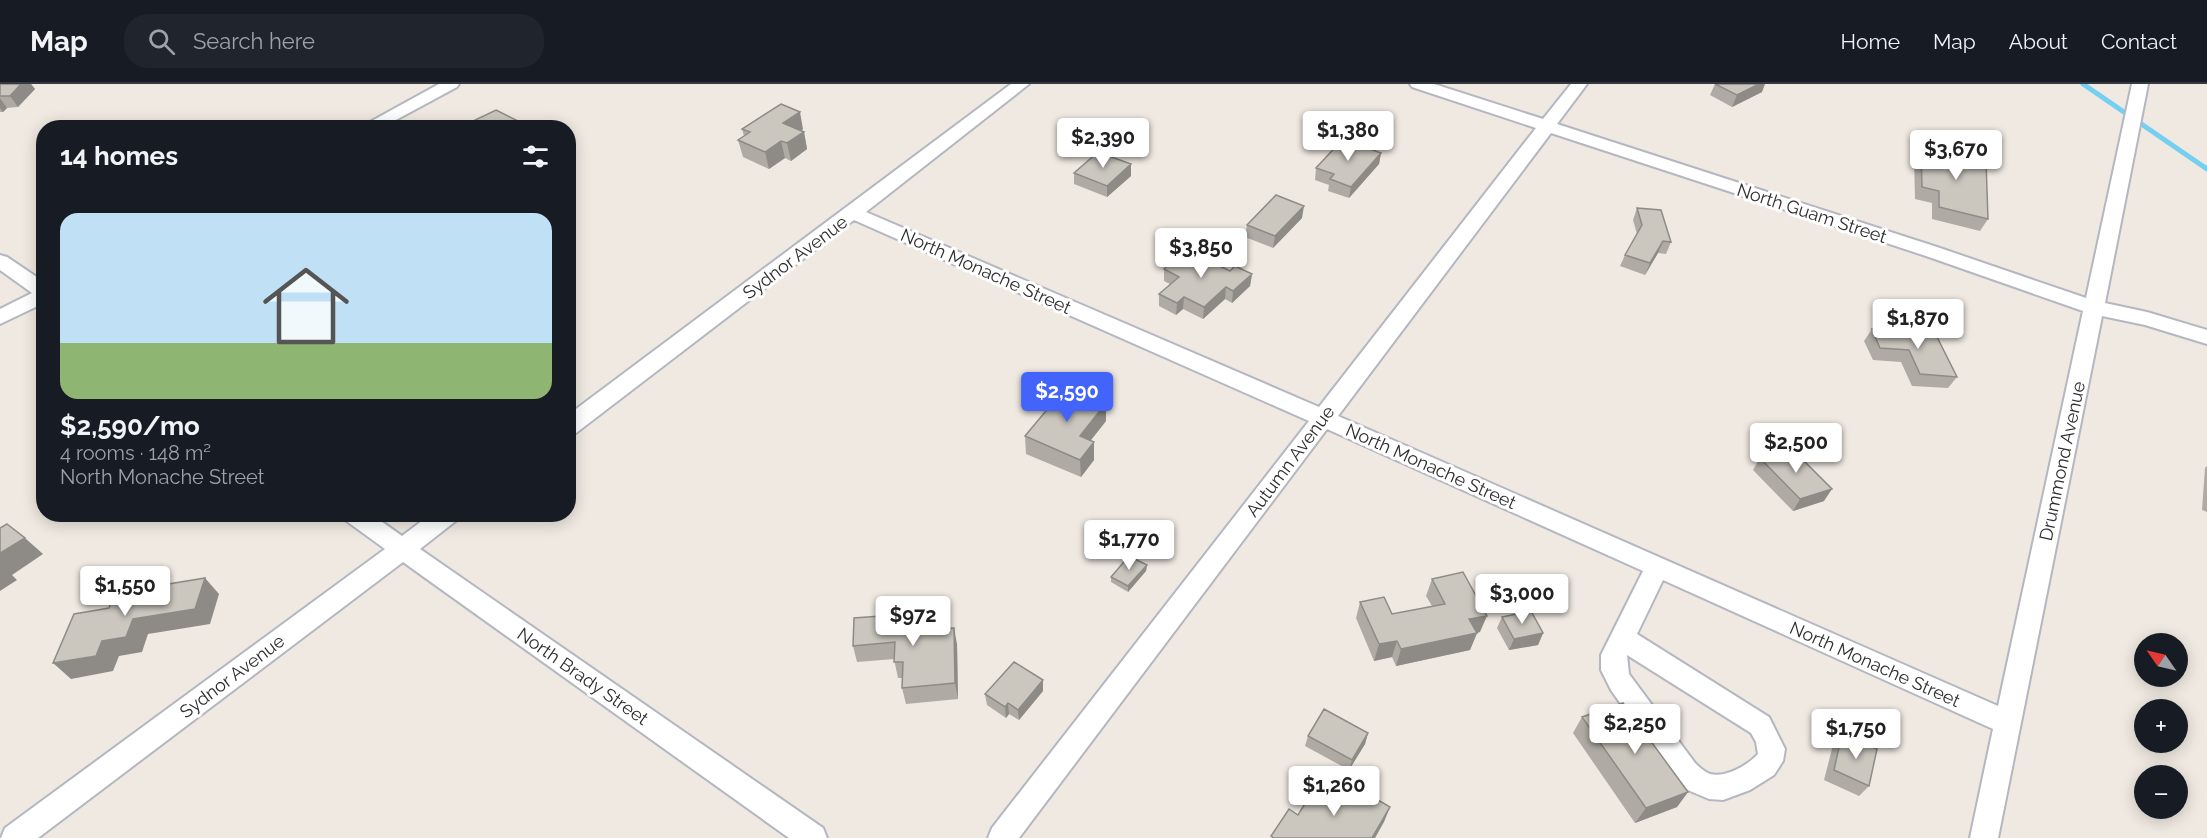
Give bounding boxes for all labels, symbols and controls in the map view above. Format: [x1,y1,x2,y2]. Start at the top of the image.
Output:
search box [124,14,544,68]
text: Map [30,25,88,58]
icon: search [145,25,178,58]
text: Search here [193,28,315,54]
text: Home [1841,29,1900,54]
text: Map [1933,29,1976,54]
text: About [2009,29,2068,54]
text: Contact [2101,29,2177,54]
pin: $1,380 [1299,111,1397,162]
pin: $2,390 [1054,118,1152,169]
text: $1,380 [1317,118,1379,142]
text: $2,390 [1071,125,1135,149]
pin: $3,670 [1907,130,2005,181]
text: $3,670 [1924,137,1988,161]
icon: filters [519,140,552,173]
text: 14 homes [60,141,178,171]
street label: North Guam Street [1734,179,1890,247]
street label: Sydnor Avenue [739,211,852,303]
street label: North Monache Street [898,224,1074,318]
pin: $3,850 [1152,228,1250,279]
text: $3,850 [1169,235,1233,259]
icon: home [252,252,360,360]
pin: $1,870 [1869,299,1967,350]
text: $1,870 [1887,306,1949,330]
pin: $2,590 [1018,372,1116,423]
text: $2,590 [1035,379,1099,403]
street label: Drummond Avenue [2035,379,2089,543]
street label: Autumn Avenue [1241,401,1339,521]
text: $2,590/mo [60,411,200,441]
street label: North Monache Street [1343,419,1519,513]
pin: $2,500 [1747,423,1845,474]
text: $2,500 [1764,430,1828,454]
text: 4 rooms · 148 m² [60,441,211,465]
text: North Monache Street [60,465,264,489]
pin: $1,770 [1080,520,1178,571]
text: $1,770 [1098,527,1160,551]
pin: $1,550 [76,566,174,617]
text: $1,550 [94,573,156,597]
pin: $3,000 [1473,574,1571,625]
text: $3,000 [1489,581,1555,605]
pin: $972 [877,596,949,647]
text: $972 [890,603,936,627]
street label: North Monache Street [1787,617,1963,711]
street label: North Brady Street [514,623,652,729]
street label: Sydnor Avenue [176,630,289,722]
north arrow [2134,633,2188,687]
map controls [2134,633,2188,819]
button: + [2134,699,2188,753]
pin: $2,250 [1586,704,1684,755]
pin: $1,750 [1807,709,1905,760]
text: $2,250 [1603,711,1667,735]
text: $1,750 [1825,716,1887,740]
button: − [2134,765,2188,819]
pin: $1,260 [1285,766,1383,817]
text: $1,260 [1303,773,1365,797]

